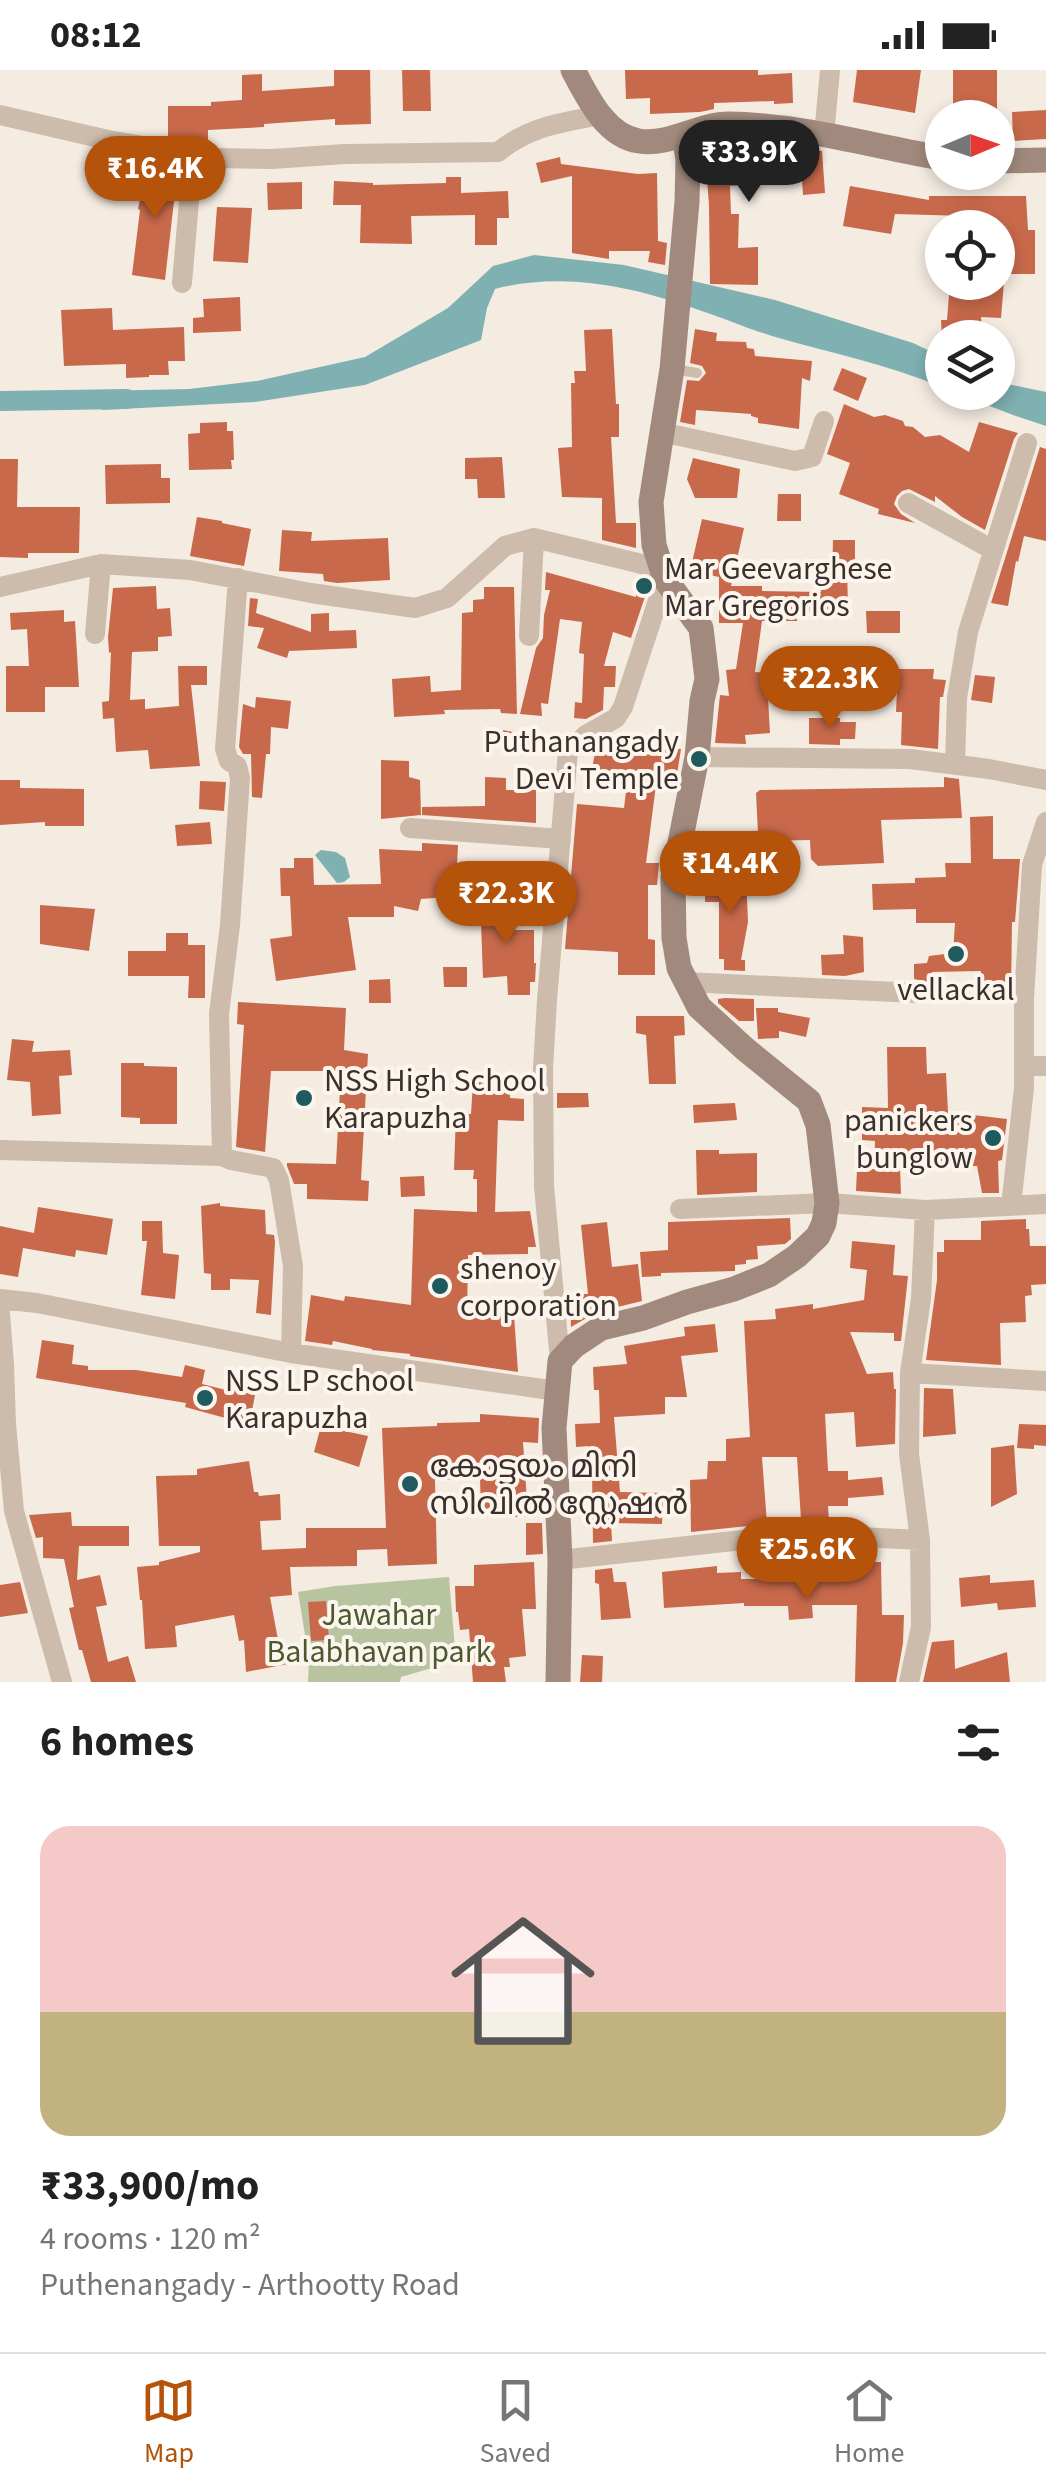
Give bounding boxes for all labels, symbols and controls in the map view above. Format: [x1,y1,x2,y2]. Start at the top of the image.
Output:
text: 08:12 [50,8,142,62]
north arrow [925,100,1015,190]
map controls [925,100,1015,410]
pin: ₹33.9K [668,120,830,205]
text: ₹33.9K [701,129,797,175]
pin: ₹16.4K [74,136,236,221]
text: ₹16.4K [107,145,203,191]
button: locate [925,210,1015,300]
button: layers [925,320,1015,410]
place label: Mar Geevarghese Mar Gregorios [664,546,892,629]
marker: Mar Geevarghese Mar Gregorios [633,575,655,597]
pin: ₹22.3K [749,646,911,731]
text: ₹22.3K [782,655,878,701]
place label: Puthanangady Devi Temple [484,719,679,802]
marker: Puthanangady Devi Temple [688,748,710,770]
pin: ₹14.4K [649,831,811,916]
text: ₹14.4K [682,840,778,886]
pin: ₹22.3K [425,861,587,946]
text: ₹22.3K [458,870,554,916]
marker: vellackal [945,943,967,965]
place label: vellackal [897,967,1015,1013]
place label: NSS High School Karapuzha [324,1058,545,1141]
marker: NSS High School Karapuzha [293,1087,315,1109]
place label: panickers bunglow [844,1098,973,1181]
marker: panickers bunglow [982,1127,1004,1149]
place label: shenoy corporation [460,1246,617,1329]
marker: shenoy corporation [429,1275,451,1297]
place label: NSS LP school Karapuzha [225,1358,414,1441]
marker: NSS LP school Karapuzha [194,1387,216,1409]
place label: കോട്ടയം മിനി സിവിൽ സ്റ്റേഷൻ [430,1444,688,1527]
marker: കോട്ടയം മിനി സിവിൽ സ്റ്റേഷൻ [399,1473,421,1495]
pin: ₹25.6K [726,1517,888,1602]
text: ₹25.6K [759,1526,855,1572]
park label: Jawahar Balabhavan park [266,1592,492,1675]
text: 6 homes [40,1712,194,1772]
icon: filters [951,1715,1006,1770]
icon: home [433,1891,613,2071]
text: ₹33,900/mo [40,2156,259,2216]
text: 4 rooms · 120 m² [40,2216,261,2262]
text: Puthenangady - Arthootty Road [40,2262,460,2308]
tab: Map [141,2373,196,2473]
tab: Saved [479,2373,551,2473]
tab: Home [834,2373,904,2473]

